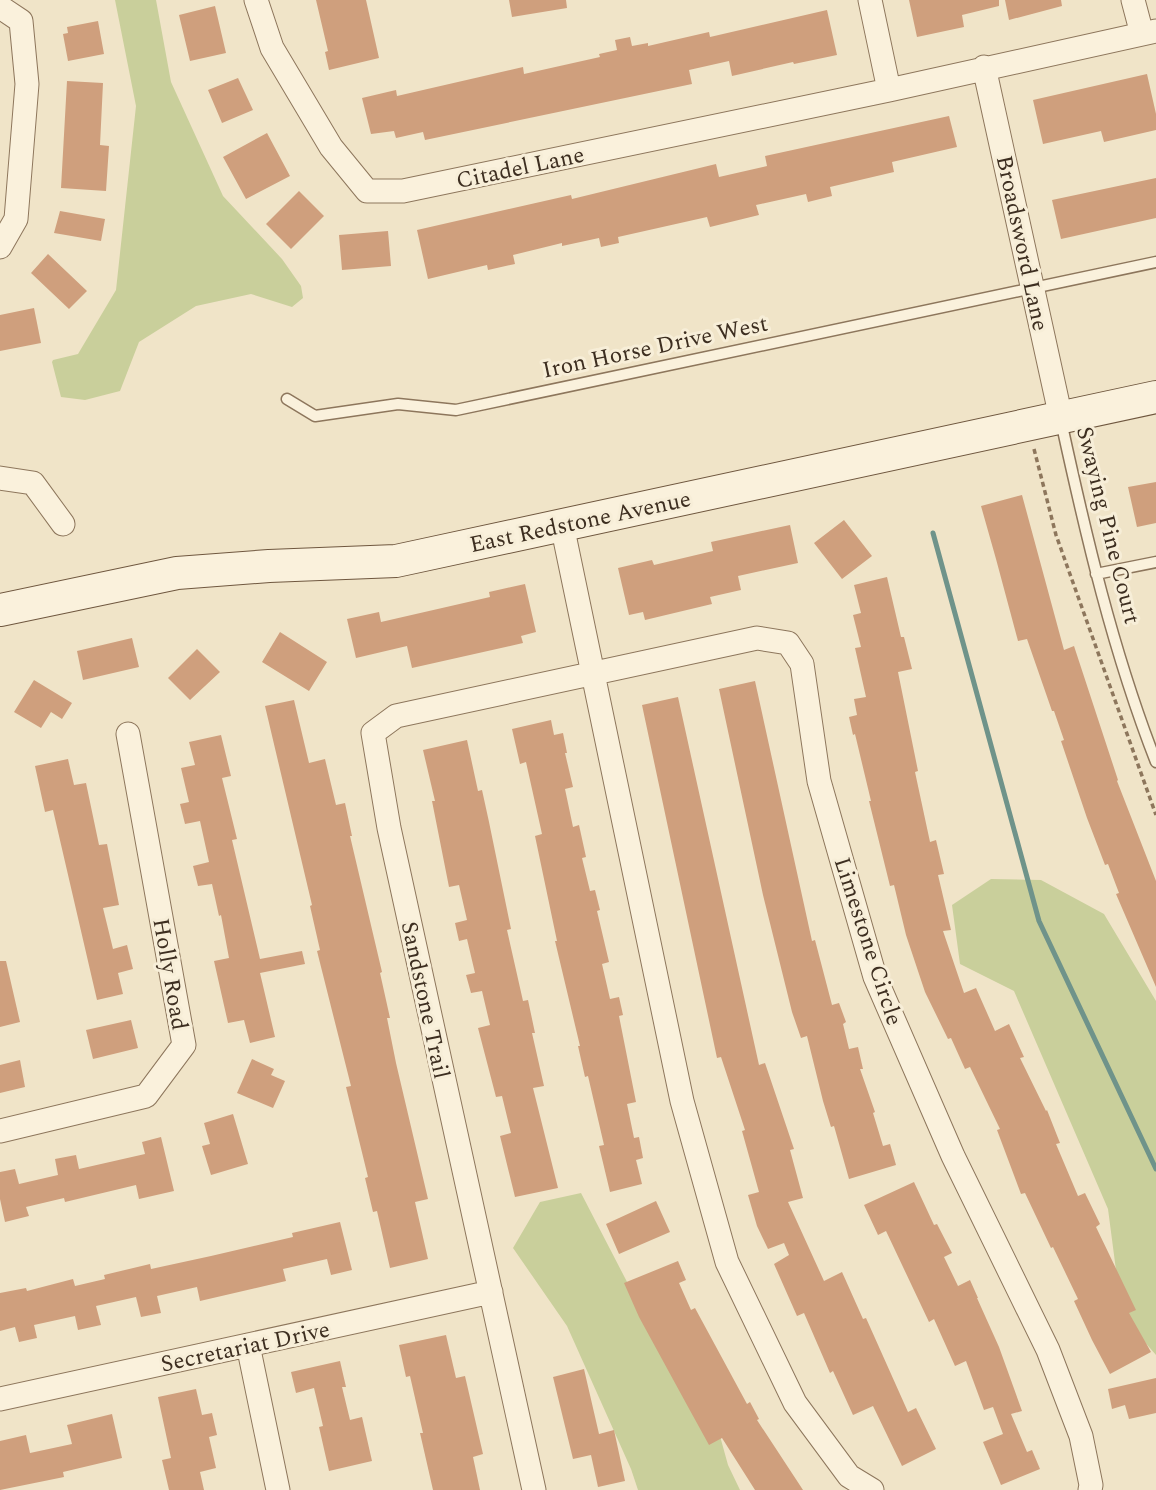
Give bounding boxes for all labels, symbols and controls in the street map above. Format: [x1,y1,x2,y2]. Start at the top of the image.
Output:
street label: Citadel Lane [453,138,588,199]
street label: Broadsword Lane [986,152,1057,334]
street label: Iron Horse Drive West [539,306,771,388]
street label: Swaying Pine Court [1066,423,1149,628]
street label: East Redstone Avenue [466,482,694,563]
street label: Limestone Circle [824,853,911,1030]
street label: Holly Road [142,915,197,1033]
street label: Sandstone Trail [391,918,458,1082]
street label: Secretariat Drive [157,1312,333,1382]

